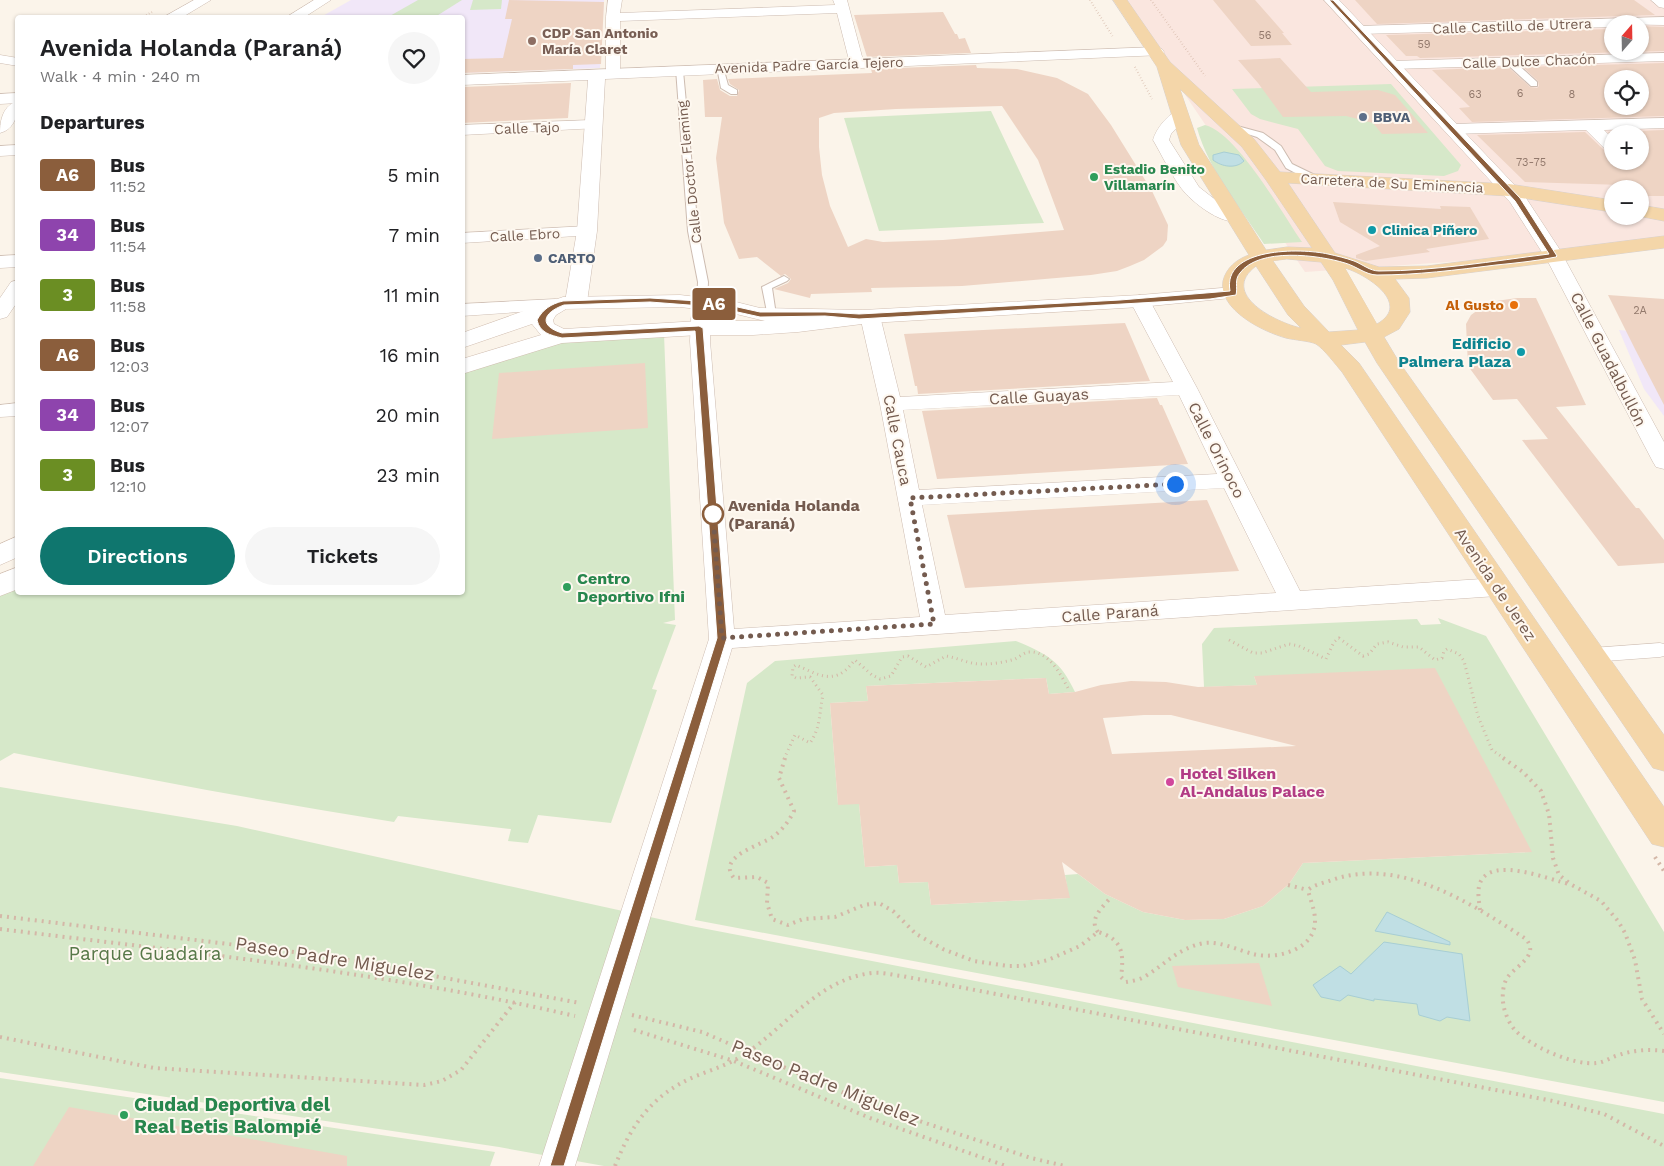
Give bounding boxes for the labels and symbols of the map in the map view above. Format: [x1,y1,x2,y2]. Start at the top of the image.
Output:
street label: Calle Castillo de Utrera [1432,15,1592,37]
north arrow [1604,15,1649,60]
place label: CDP San Antonio María Claret [542,25,658,57]
house number: 56 [1258,29,1272,42]
marker: CDP San Antonio María Claret [526,35,538,47]
house number: 59 [1417,38,1431,51]
street label: Calle Dulce Chacón [1462,51,1596,71]
street label: Avenida Padre García Tejero [714,54,904,76]
house number: 6 [1517,87,1524,100]
house number: 63 [1468,88,1482,101]
house number: 8 [1569,88,1576,101]
street label: Calle Doctor Fleming [673,99,704,244]
place label: BBVA [1373,109,1411,125]
marker: BBVA [1357,111,1369,123]
street label: Calle Tajo [494,119,560,137]
house number: 73-75 [1516,156,1546,169]
place label: Estadio Benito Villamarín [1104,161,1205,193]
street label: Carretera de Su Eminencia [1300,170,1484,196]
marker: Estadio Benito Villamarín [1088,171,1100,183]
place label: Clinica Piñero [1382,222,1477,238]
marker: Clinica Piñero [1366,224,1378,236]
street label: Calle Ebro [489,225,561,245]
place label: CARTO [548,250,596,266]
marker: CARTO [532,252,544,264]
line badge: A6 [692,288,736,320]
street label: Calle Guadalbullón [1566,289,1651,430]
place label: Al Gusto [1445,297,1504,313]
marker: Al Gusto [1508,299,1520,311]
house number: 2A [1633,304,1647,317]
place label: Edificio Palmera Plaza [1398,334,1512,371]
marker: Edificio Palmera Plaza [1515,346,1527,358]
street label: Calle Guayas [989,384,1090,409]
street label: Calle Cauca [879,393,916,487]
street label: Calle Orinoco [1184,399,1249,501]
your location [1163,472,1188,497]
place label: Avenida Holanda (Paraná) [728,496,860,533]
marker: Avenida Holanda (Paraná) [702,503,724,525]
street label: Avenida de Jerez [1451,524,1540,645]
place label: Centro Deportivo Ifni [577,569,685,606]
marker: Centro Deportivo Ifni [561,581,573,593]
street label: Calle Paraná [1061,601,1159,626]
place label: Hotel Silken Al-Andalus Palace [1180,764,1325,801]
marker: Hotel Silken Al-Andalus Palace [1164,776,1176,788]
street label: Paseo Padre Miguelez [234,931,436,986]
park label: Parque Guadaíra [68,942,222,965]
street label: Paseo Padre Miguelez [728,1034,923,1131]
place label: Ciudad Deportiva del Real Betis Balompié [134,1093,331,1138]
marker: Ciudad Deportiva del Real Betis Balompié [118,1109,130,1121]

